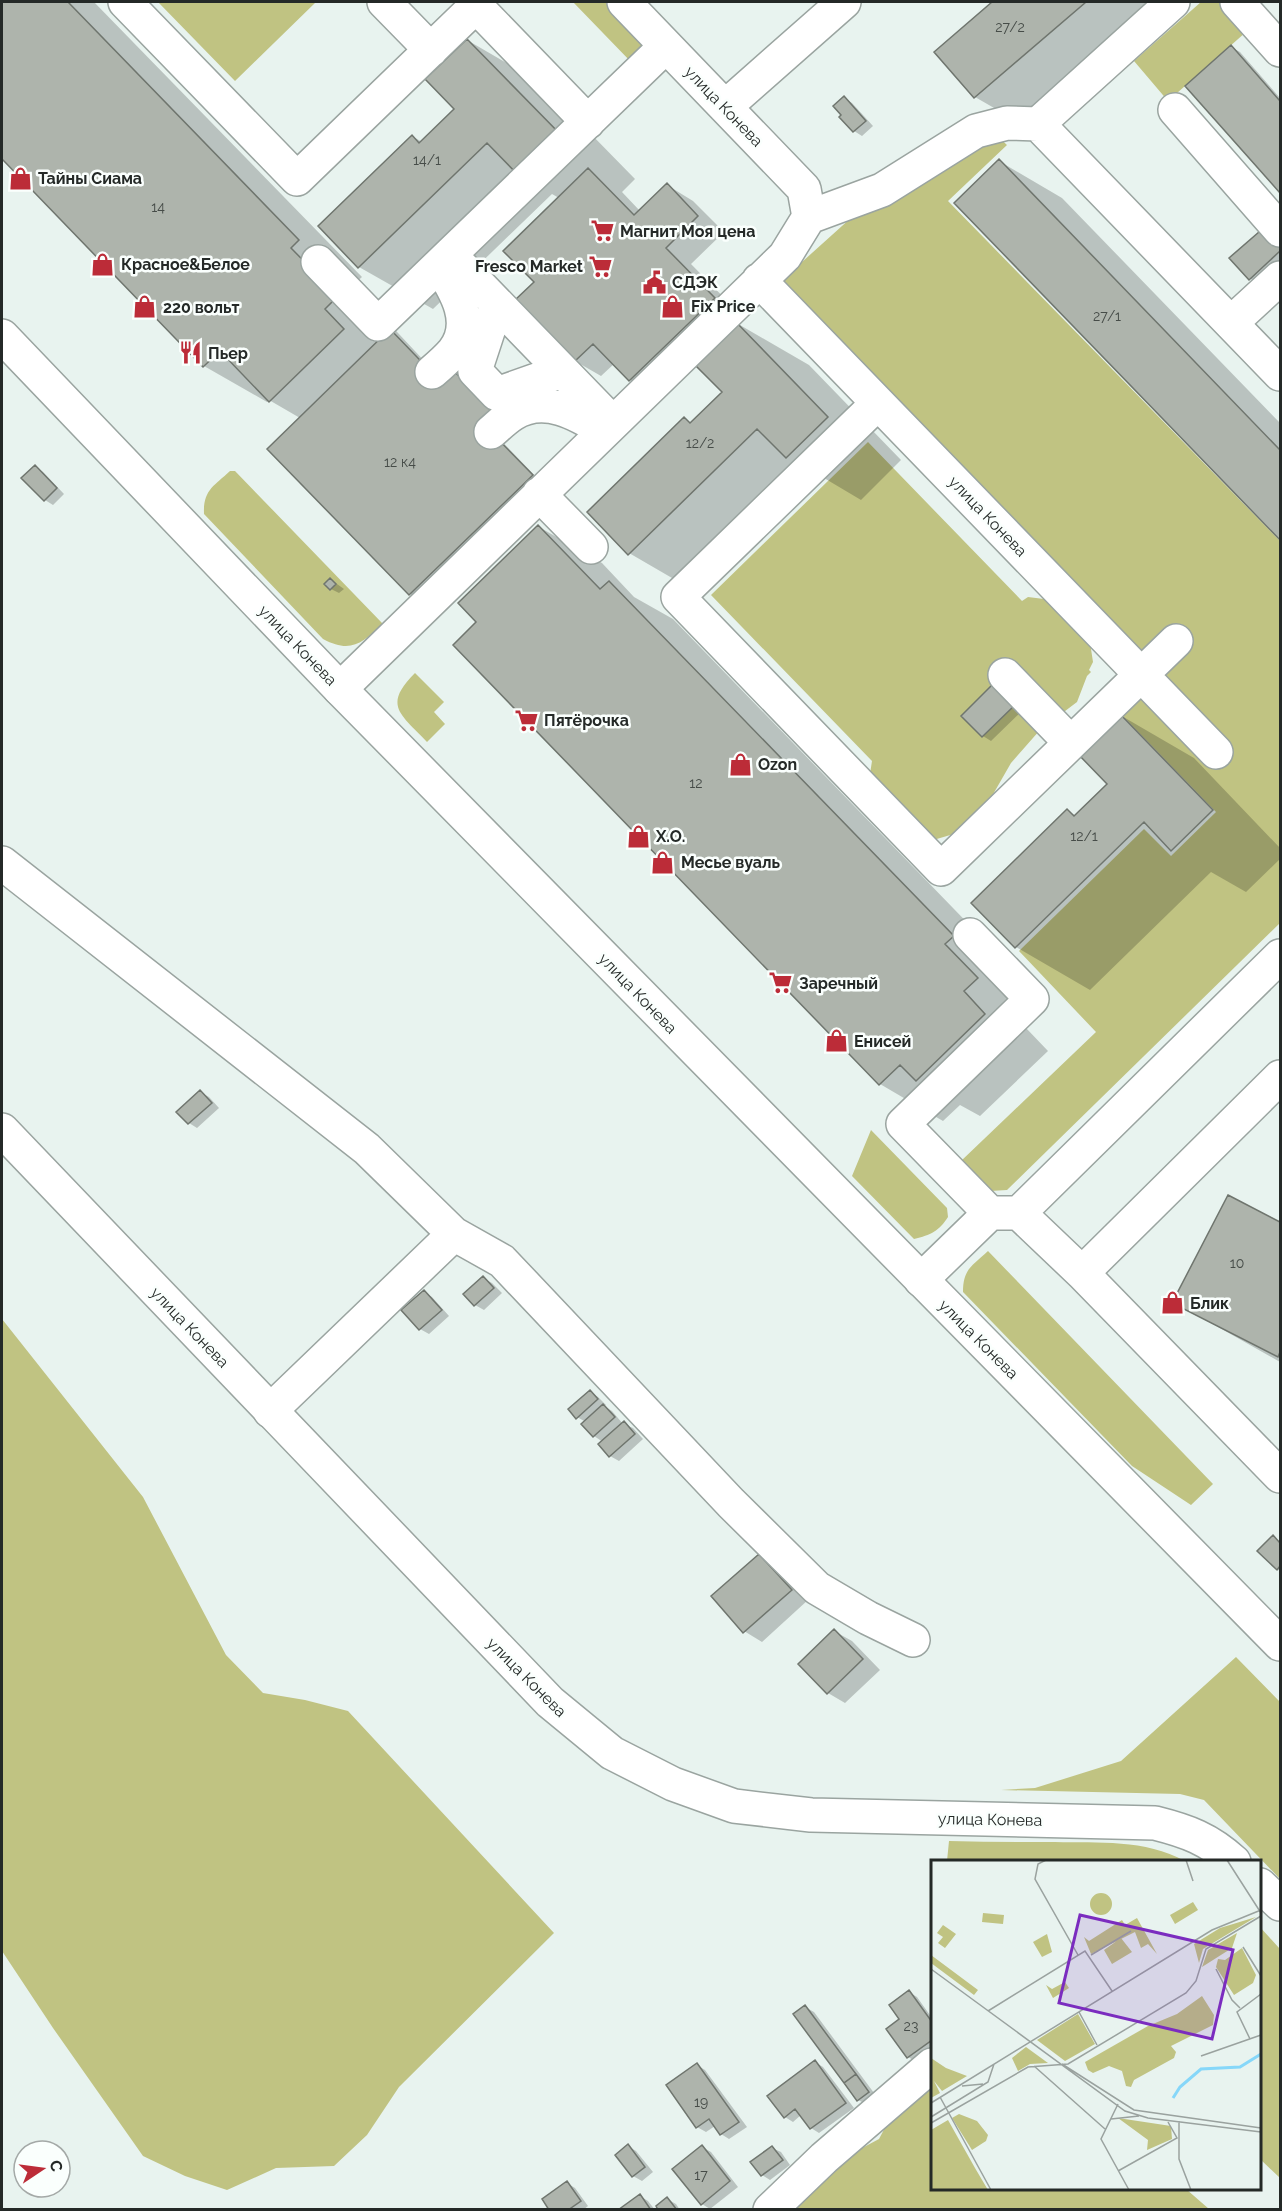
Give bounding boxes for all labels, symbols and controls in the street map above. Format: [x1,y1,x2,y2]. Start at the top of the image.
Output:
house number: 27/2 [995,19,1025,35]
street label: улица Конева [681,62,767,151]
house number: 14/1 [413,152,441,168]
shop icon: Тайны Сиама [7,165,33,191]
place label: Тайны Сиама [38,169,142,188]
house number: 14 [151,199,165,215]
supermarket icon: Магнит Моя цена [589,218,615,244]
place label: Магнит Моя цена [620,222,755,241]
shop icon: Красное&Белое [90,251,116,277]
supermarket icon: Fresco Market [588,253,614,279]
place label: Красное&Белое [121,255,250,274]
place label: Fresco Market [475,257,583,276]
public building icon: СДЭК [641,269,667,295]
place label: СДЭК [672,273,718,292]
shop icon: Fix Price [660,293,686,319]
shop icon: 220 вольт [132,294,158,320]
place label: Fix Price [691,297,756,316]
place label: 220 вольт [163,298,239,317]
house number: 27/1 [1093,308,1121,324]
restaurant icon: Пьер [177,340,203,366]
place label: Пьер [208,344,248,363]
house number: 12/2 [686,435,714,451]
house number: 12 к4 [384,454,416,470]
street label: улица Конева [945,472,1031,561]
street label: улица Конева [255,601,341,690]
supermarket icon: Пятёрочка [513,707,539,733]
place label: Пятёрочка [544,711,629,730]
shop icon: Ozon [727,751,753,777]
place label: Ozon [758,755,797,774]
house number: 12 [689,775,703,791]
shop icon: X.O. [625,823,651,849]
place label: X.O. [655,827,685,846]
house number: 12/1 [1070,828,1098,844]
shop icon: Месье вуаль [650,849,676,875]
place label: Месье вуаль [681,853,781,872]
street label: улица Конева [595,949,681,1038]
supermarket icon: Заречный [768,970,794,996]
place label: Заречный [799,974,878,993]
shop icon: Енисей [823,1028,849,1054]
place label: Енисей [854,1032,911,1051]
house number: 10 [1230,1255,1244,1271]
street label: улица Конева [147,1283,233,1372]
shop icon: Блик [1159,1290,1185,1316]
place label: Блик [1190,1294,1229,1313]
street label: улица Конева [935,1296,1022,1383]
street label: улица Конева [483,1634,570,1721]
street label: улица Конева [938,1809,1042,1830]
inset map [931,1860,1261,2190]
house number: 23 [904,2018,918,2034]
house number: 19 [694,2094,708,2110]
north arrow [12,2139,72,2199]
text: С [46,2158,67,2173]
house number: 17 [694,2167,708,2183]

